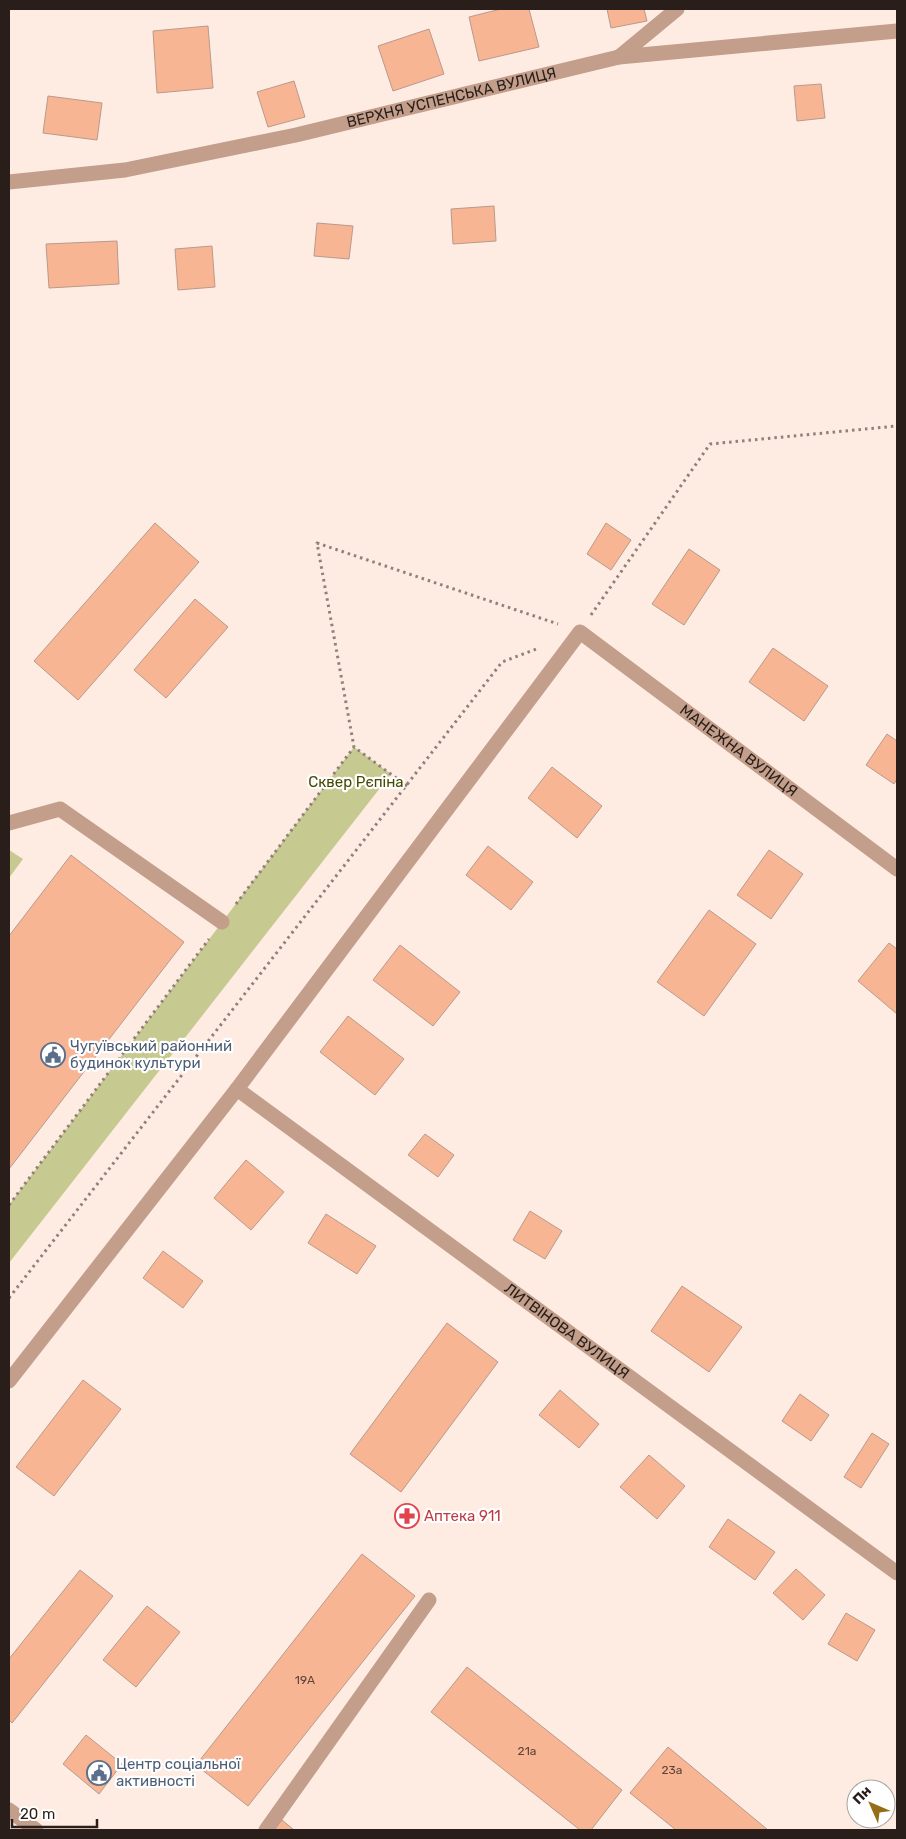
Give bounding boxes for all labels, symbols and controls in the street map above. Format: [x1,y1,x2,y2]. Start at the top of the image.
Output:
street label: ВЕРХНЯ УСПЕНСЬКА ВУЛИЦЯ [345,63,558,131]
street label: МАНЕЖНА ВУЛИЦЯ [676,701,801,800]
park label: Сквер Рєпіна [308,773,404,791]
place label: Чугуївський районний будинок культури [70,1037,232,1072]
public building icon: Чугуївський районний будинок культури [40,1042,66,1068]
street label: ЛИТВІНОВА ВУЛИЦЯ [501,1279,633,1383]
pharmacy icon: Аптека 911 [394,1503,420,1529]
place label: Аптека 911 [424,1507,501,1525]
house number: 19А [295,1673,315,1687]
house number: 21а [518,1744,536,1758]
place label: Центр соціальної активності [116,1755,241,1790]
public building icon: Центр соціальної активності [86,1760,112,1786]
house number: 23а [662,1763,682,1777]
north arrow [846,1779,896,1829]
text: Пн [849,1782,875,1808]
scale bar [12,1796,98,1828]
text: 20 m [20,1805,55,1823]

